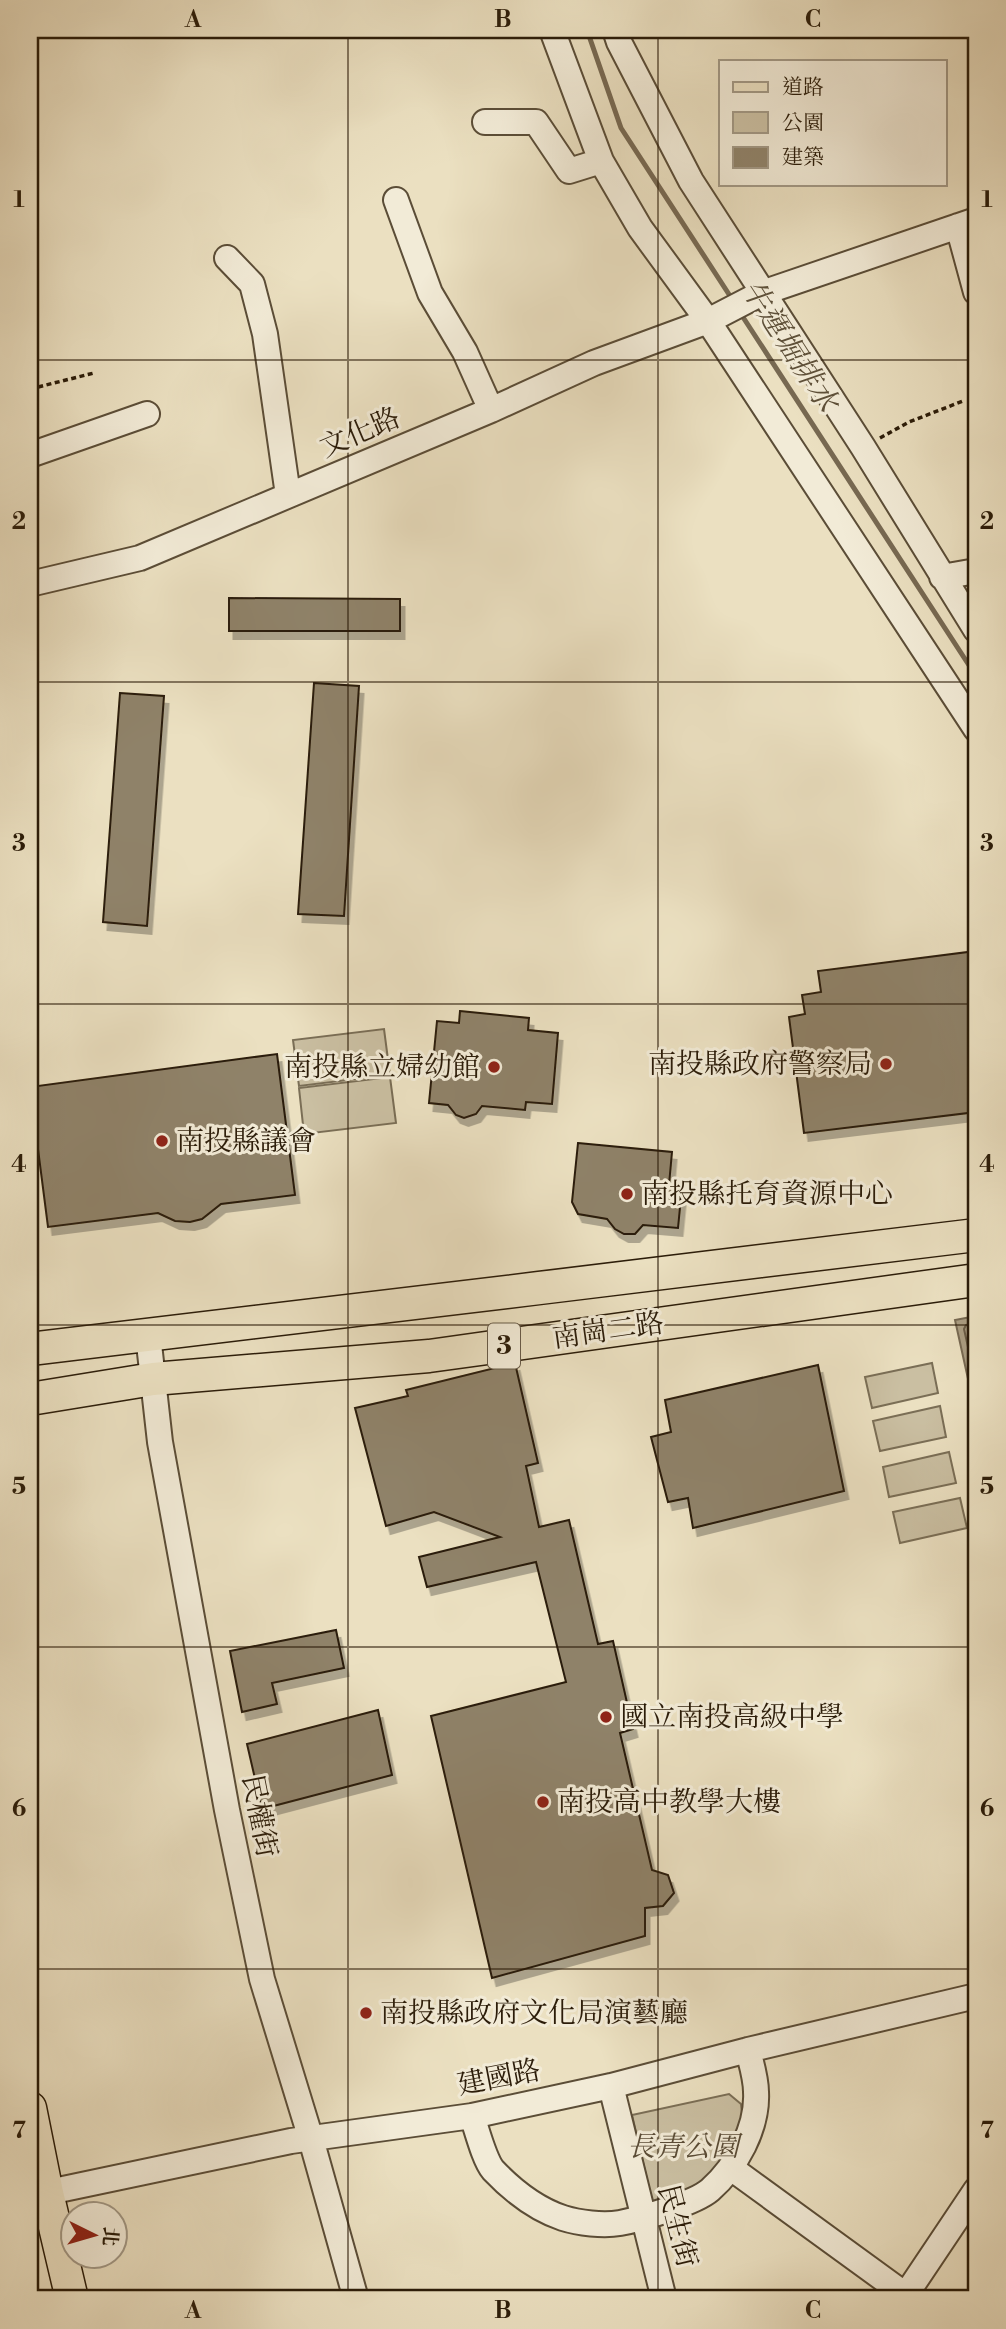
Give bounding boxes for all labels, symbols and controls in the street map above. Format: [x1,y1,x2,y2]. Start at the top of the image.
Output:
text: A [184,6,202,34]
text: B [494,6,512,34]
text: C [805,6,821,34]
legend [719,60,946,186]
text: 道路 [782,75,824,101]
text: 公園 [782,111,824,137]
text: 建築 [782,145,824,171]
text: 1 [13,186,25,214]
text: 1 [981,186,993,214]
water label: 牛運堀排水 [732,273,847,422]
street label: 文化路 [314,400,406,466]
text: 2 [12,508,26,536]
text: 2 [980,508,994,536]
text: 3 [12,830,26,858]
text: 3 [980,830,994,858]
place label: 南投縣政府警察局 [648,1047,872,1082]
place label: 南投縣立婦幼館 [284,1050,480,1085]
marker: 南投縣政府警察局 [878,1056,894,1072]
marker: 南投縣立婦幼館 [486,1059,502,1075]
place label: 南投縣議會 [176,1124,316,1159]
marker: 南投縣議會 [154,1133,170,1149]
text: 4 [11,1151,27,1179]
text: 4 [979,1151,995,1179]
place label: 南投縣托育資源中心 [641,1177,893,1212]
marker: 南投縣托育資源中心 [619,1186,635,1202]
street label: 南崗二路 [550,1306,666,1356]
road number: 3 [488,1324,520,1368]
text: 5 [12,1473,26,1501]
text: 5 [980,1473,994,1501]
place label: 國立南投高級中學 [620,1700,844,1735]
marker: 國立南投高級中學 [598,1709,614,1725]
street label: 民權街 [234,1771,284,1861]
place label: 南投高中教學大樓 [557,1785,781,1820]
marker: 南投高中教學大樓 [535,1794,551,1810]
text: 6 [12,1795,26,1823]
text: 6 [980,1795,994,1823]
place label: 南投縣政府文化局演藝廳 [380,1996,688,2031]
marker: 南投縣政府文化局演藝廳 [358,2005,374,2021]
street label: 建國路 [454,2053,544,2103]
text: 7 [12,2117,26,2145]
text: 7 [980,2117,994,2145]
park label: 長青公園 [627,2130,743,2165]
street label: 民生街 [650,2181,704,2271]
north arrow [60,2200,130,2270]
text: 北 [97,2226,123,2247]
text: A [184,2297,202,2325]
text: B [494,2297,512,2325]
text: C [805,2297,821,2325]

